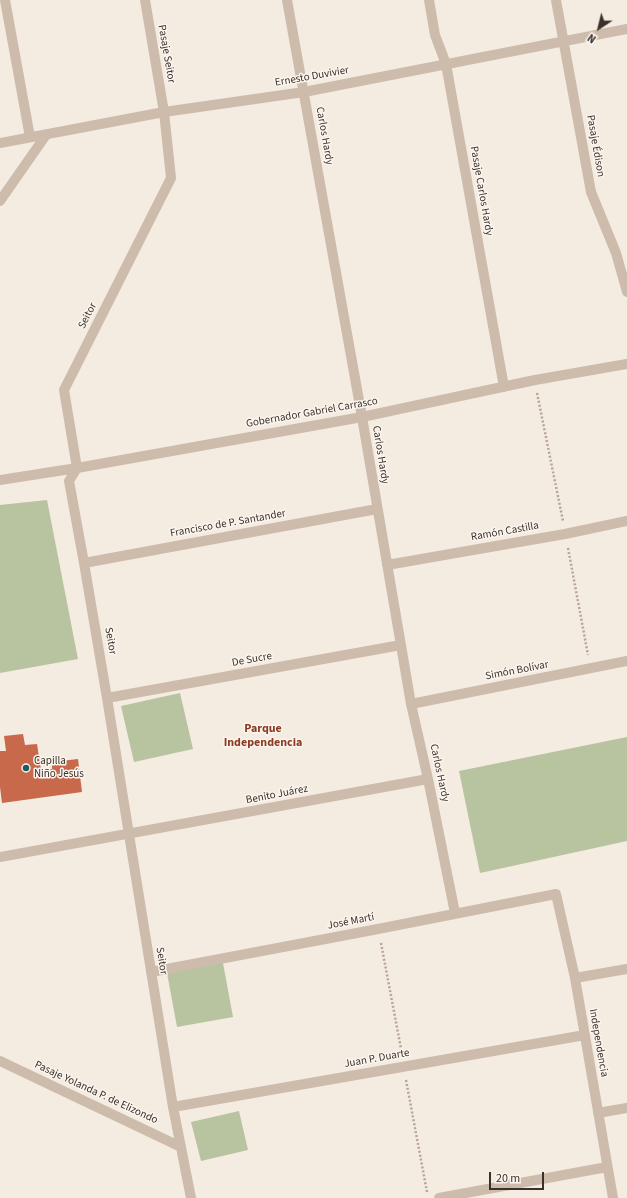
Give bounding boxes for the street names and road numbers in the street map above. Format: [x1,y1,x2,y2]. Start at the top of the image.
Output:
street label: Pasaje Seitor [154,24,178,84]
street label: Ernesto Duvivier [274,64,350,90]
street label: Carlos Hardy [312,106,336,166]
street label: Pasaje Édison [583,114,607,178]
street label: Pasaje Carlos Hardy [467,145,495,237]
street label: Seitor [76,301,100,331]
street label: Gobernador Gabriel Carrasco [245,395,379,431]
street label: Carlos Hardy [369,425,391,485]
street label: Francisco de P. Santander [169,507,287,541]
street label: Ramón Castilla [470,520,540,544]
street label: Seitor [101,626,119,656]
street label: De Sucre [231,650,273,670]
street label: Simón Bolívar [484,658,550,684]
street label: Carlos Hardy [426,743,452,803]
street label: Benito Juárez [245,783,309,807]
street label: José Martí [327,911,375,933]
street label: Seitor [152,946,170,976]
street label: Independencia [586,1008,610,1078]
street label: Juan P. Duarte [343,1047,411,1071]
street label: Pasaje Yolanda P. de Elizondo [32,1059,160,1127]

